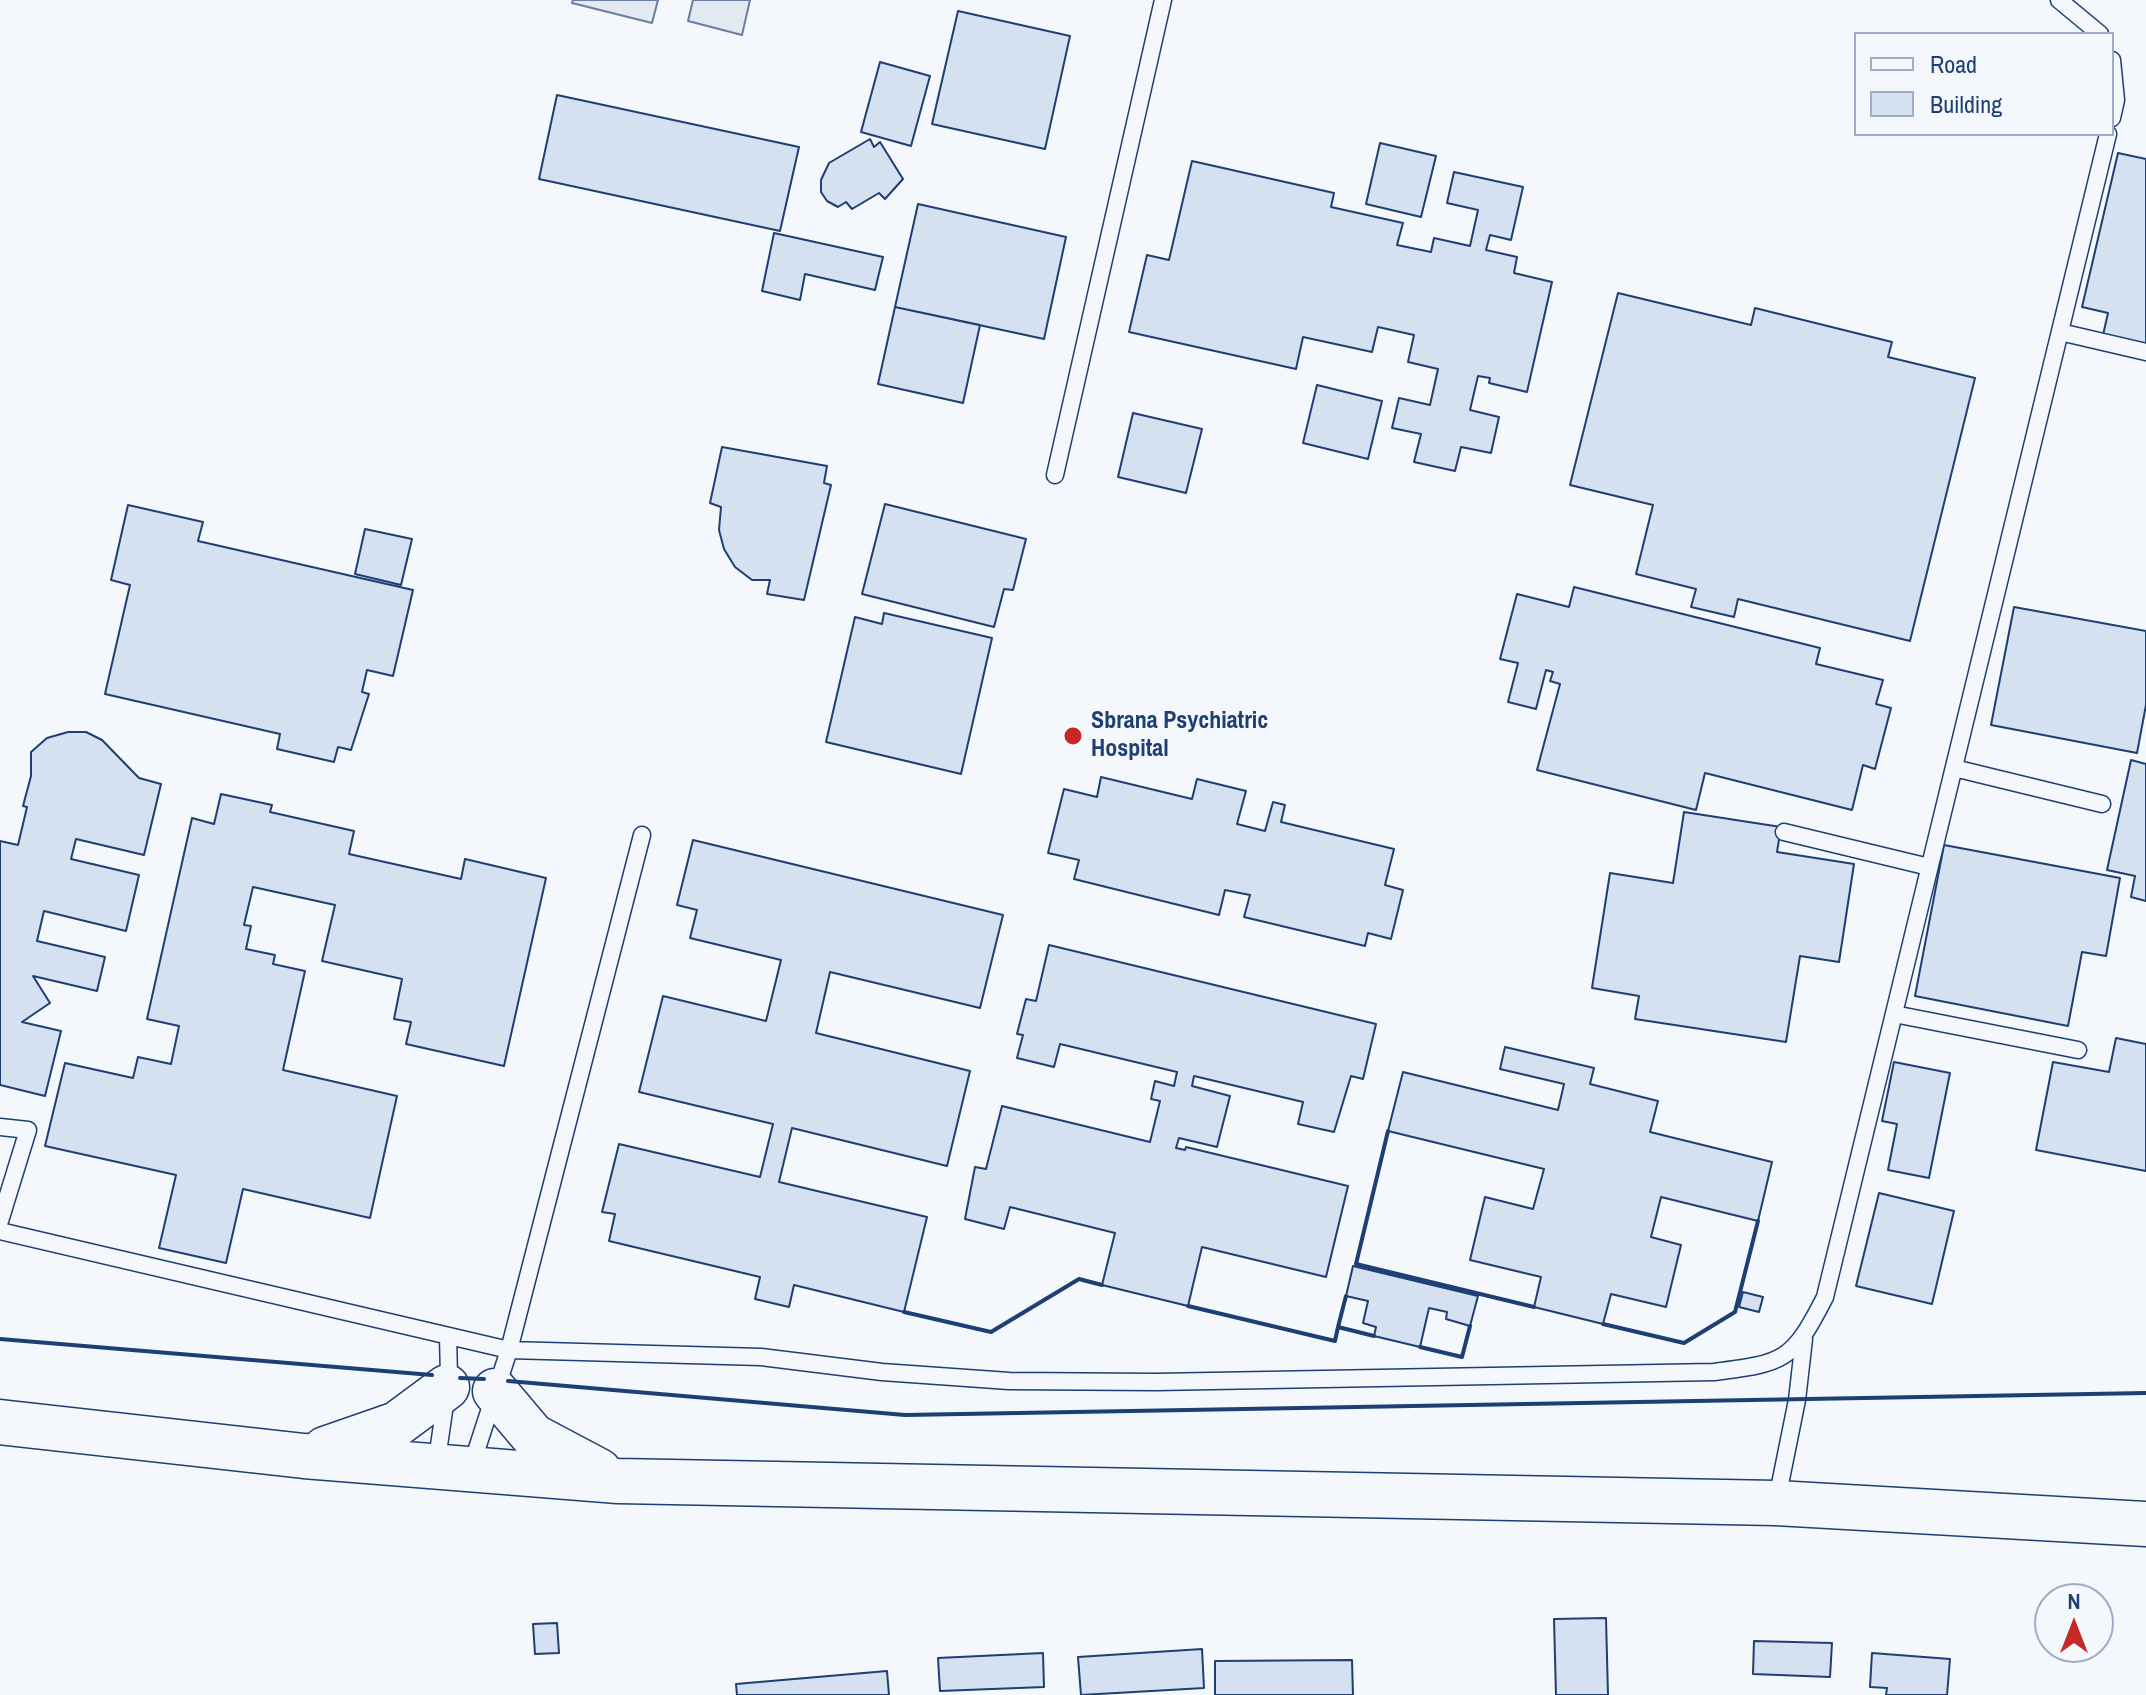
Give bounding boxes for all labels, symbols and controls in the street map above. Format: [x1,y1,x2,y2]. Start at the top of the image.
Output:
legend [1854,32,2114,136]
text: Road [1930,48,1977,80]
text: Building [1930,88,2002,120]
place label: Sbrana Psychiatric Hospital [1091,708,1268,764]
marker: Sbrana Psychiatric Hospital [1062,725,1084,747]
north arrow [2034,1583,2114,1663]
text: N [2067,1586,2081,1616]

